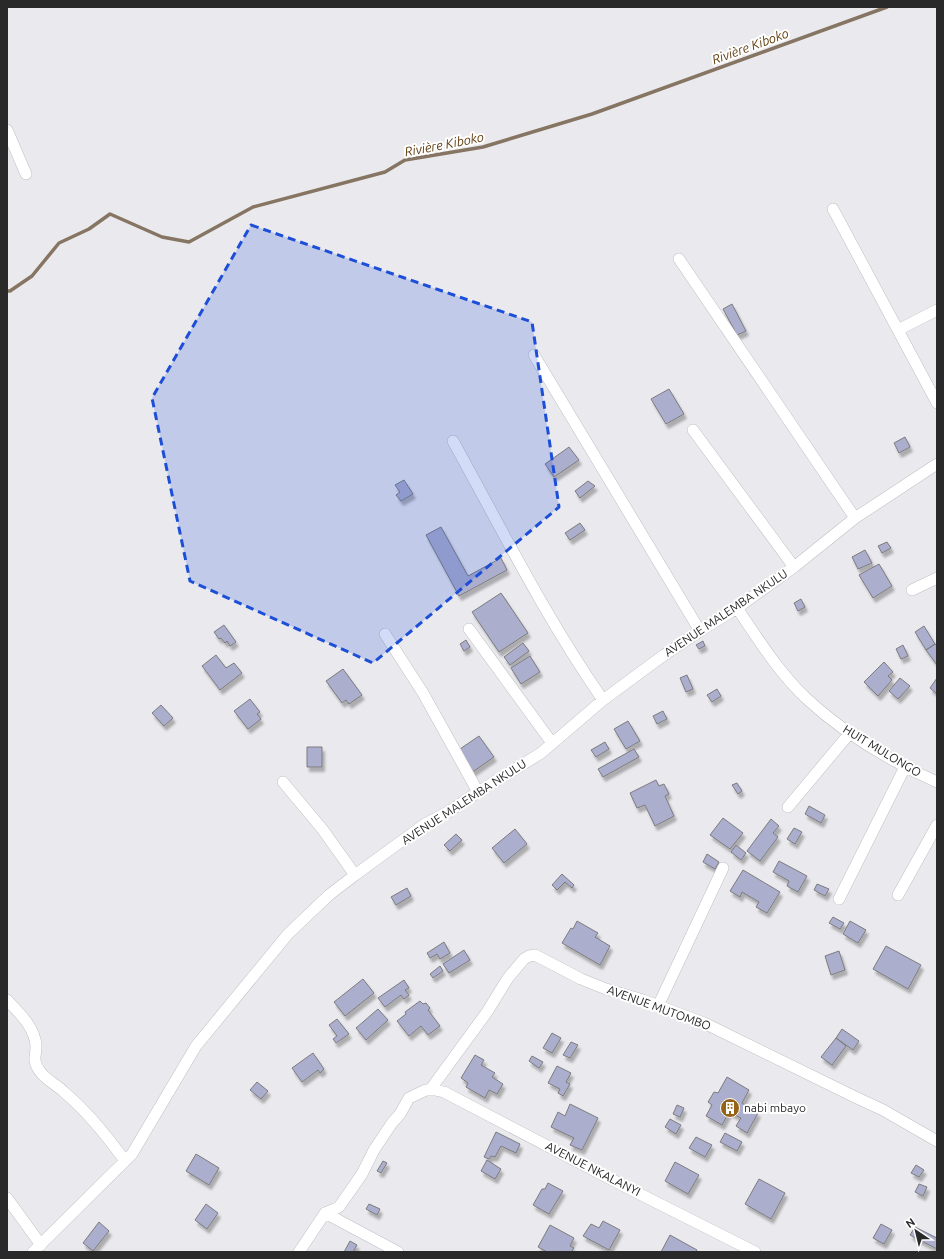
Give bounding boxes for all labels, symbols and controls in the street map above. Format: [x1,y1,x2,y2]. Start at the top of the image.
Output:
water label: Rivière Kiboko [710,26,790,66]
water label: Rivière Kiboko [403,129,485,159]
street label: AVENUE MALEMBA NKULU [662,566,790,659]
street label: HUIT MULONGO [841,722,924,779]
street label: AVENUE MALEMBA NKULU [399,756,528,847]
street label: AVENUE MUTOMBO [605,983,713,1032]
building icon: nabi mbayo [719,1097,741,1119]
place label: nabi mbayo [744,1101,806,1114]
street label: AVENUE NKALANYI [544,1139,643,1198]
north arrow [896,1211,936,1251]
text: N [903,1216,917,1230]

